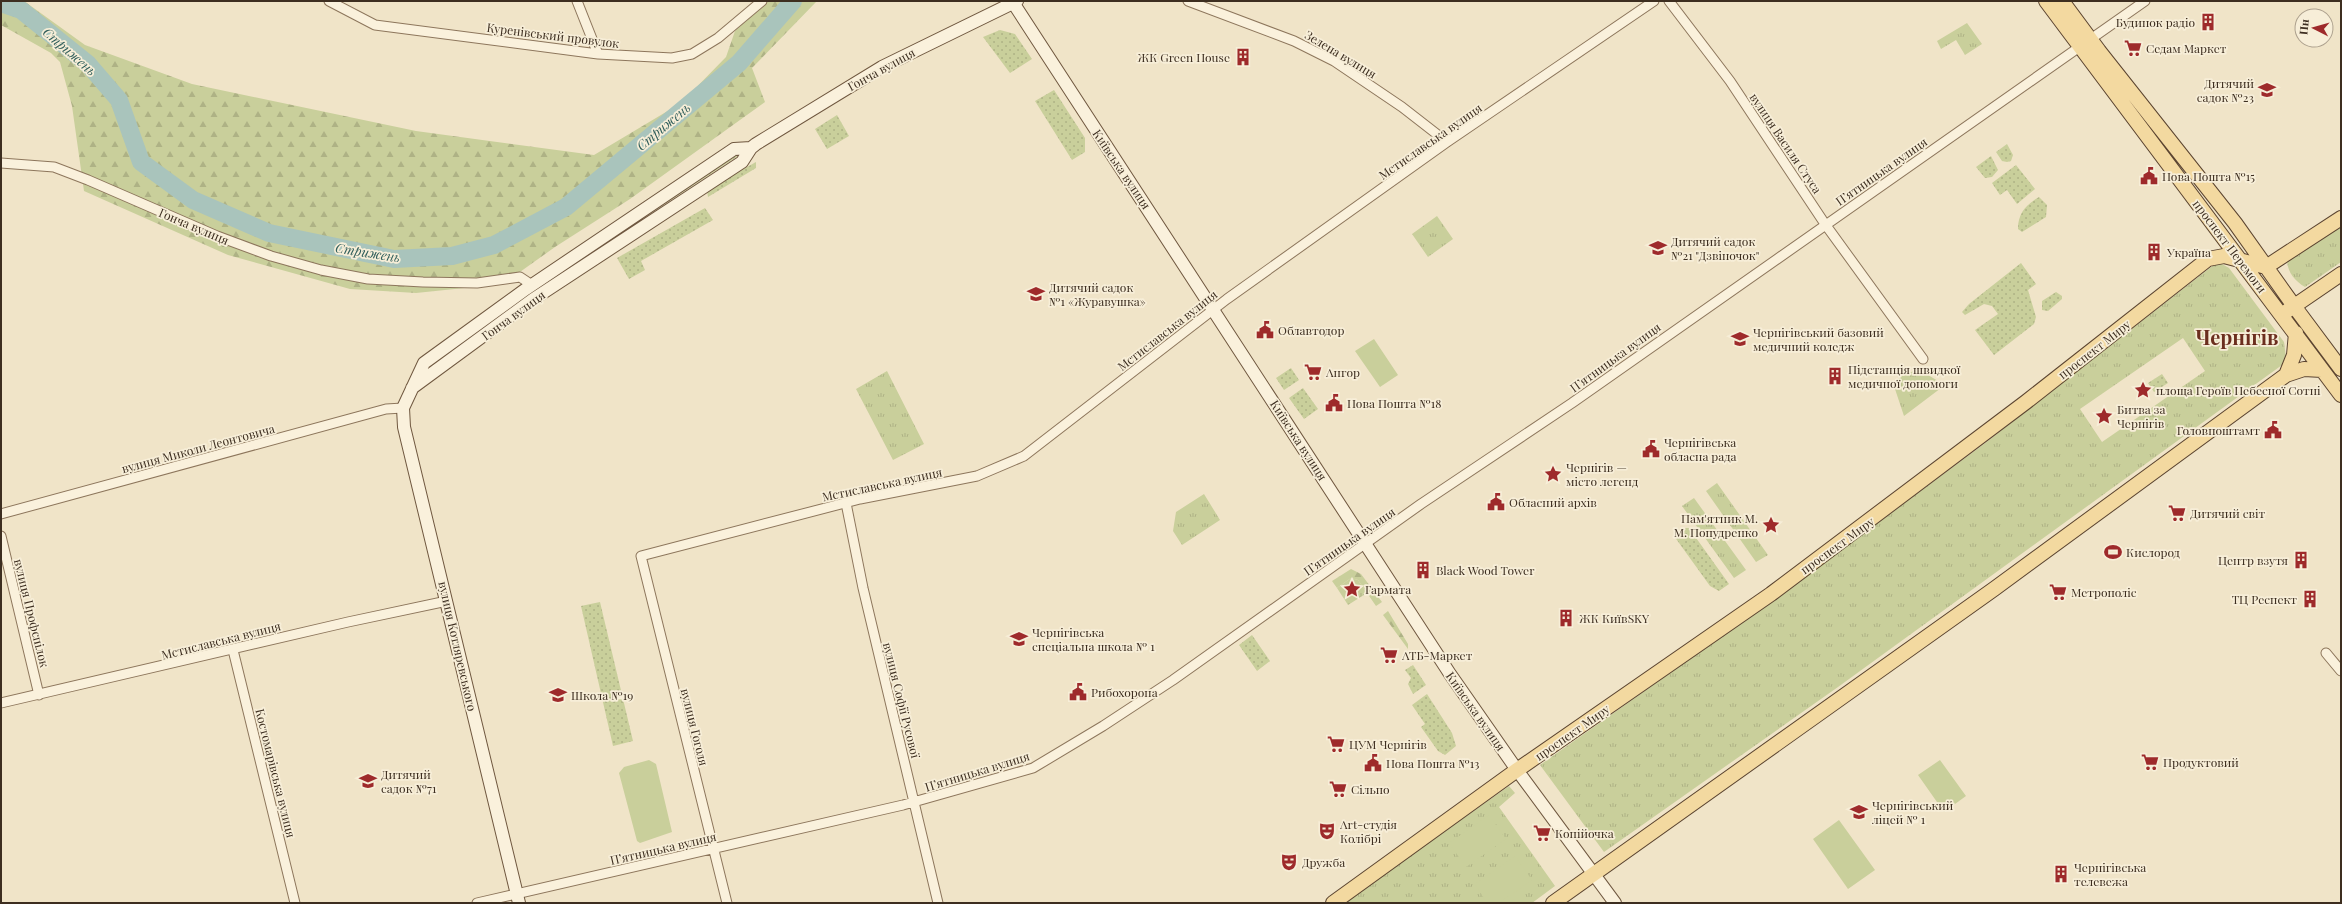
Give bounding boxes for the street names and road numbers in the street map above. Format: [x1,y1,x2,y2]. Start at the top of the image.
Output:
street label: Куренівський провулок [486,19,620,51]
street label: Зелена вулиця [1302,26,1380,82]
street label: Гонча вулиця [844,44,918,94]
street label: вулиця Василя Стуса [1746,90,1826,196]
street label: Мстиславська вулиця [1375,99,1485,183]
street label: Київська вулиця [1089,126,1155,212]
street label: Пʼятницька вулиця [1832,133,1930,209]
street label: проспект Перемоги [2190,196,2271,296]
street label: Гонча вулиця [156,204,232,248]
street label: Гонча вулиця [478,286,548,343]
street label: Мстиславська вулиця [1114,286,1221,374]
street label: проспект Миру [2055,316,2133,382]
street label: Пʼятницька вулиця [1566,318,1664,395]
street label: Київська вулиця [1267,397,1331,484]
street label: вулиця Миколи Леонтовича [120,420,276,476]
street label: Мстиславська вулиця [821,463,944,505]
street label: Пʼятницька вулиця [1300,503,1398,579]
street label: проспект Миру [1797,513,1877,577]
street label: вулиця Профспілок [11,557,53,669]
street label: вулиця Котляревського [435,580,481,713]
street label: Мстиславська вулиця [160,617,283,663]
street label: вулиця Софії Русової [880,640,924,760]
street label: Київська вулиця [1443,668,1510,754]
street label: вулиця Гоголя [678,687,712,768]
street label: проспект Миру [1532,700,1612,764]
street label: Костомарівська вулиця [252,707,300,840]
street label: Пʼятницька вулиця [923,747,1032,795]
street label: Пʼятницька вулиця [608,828,718,868]

